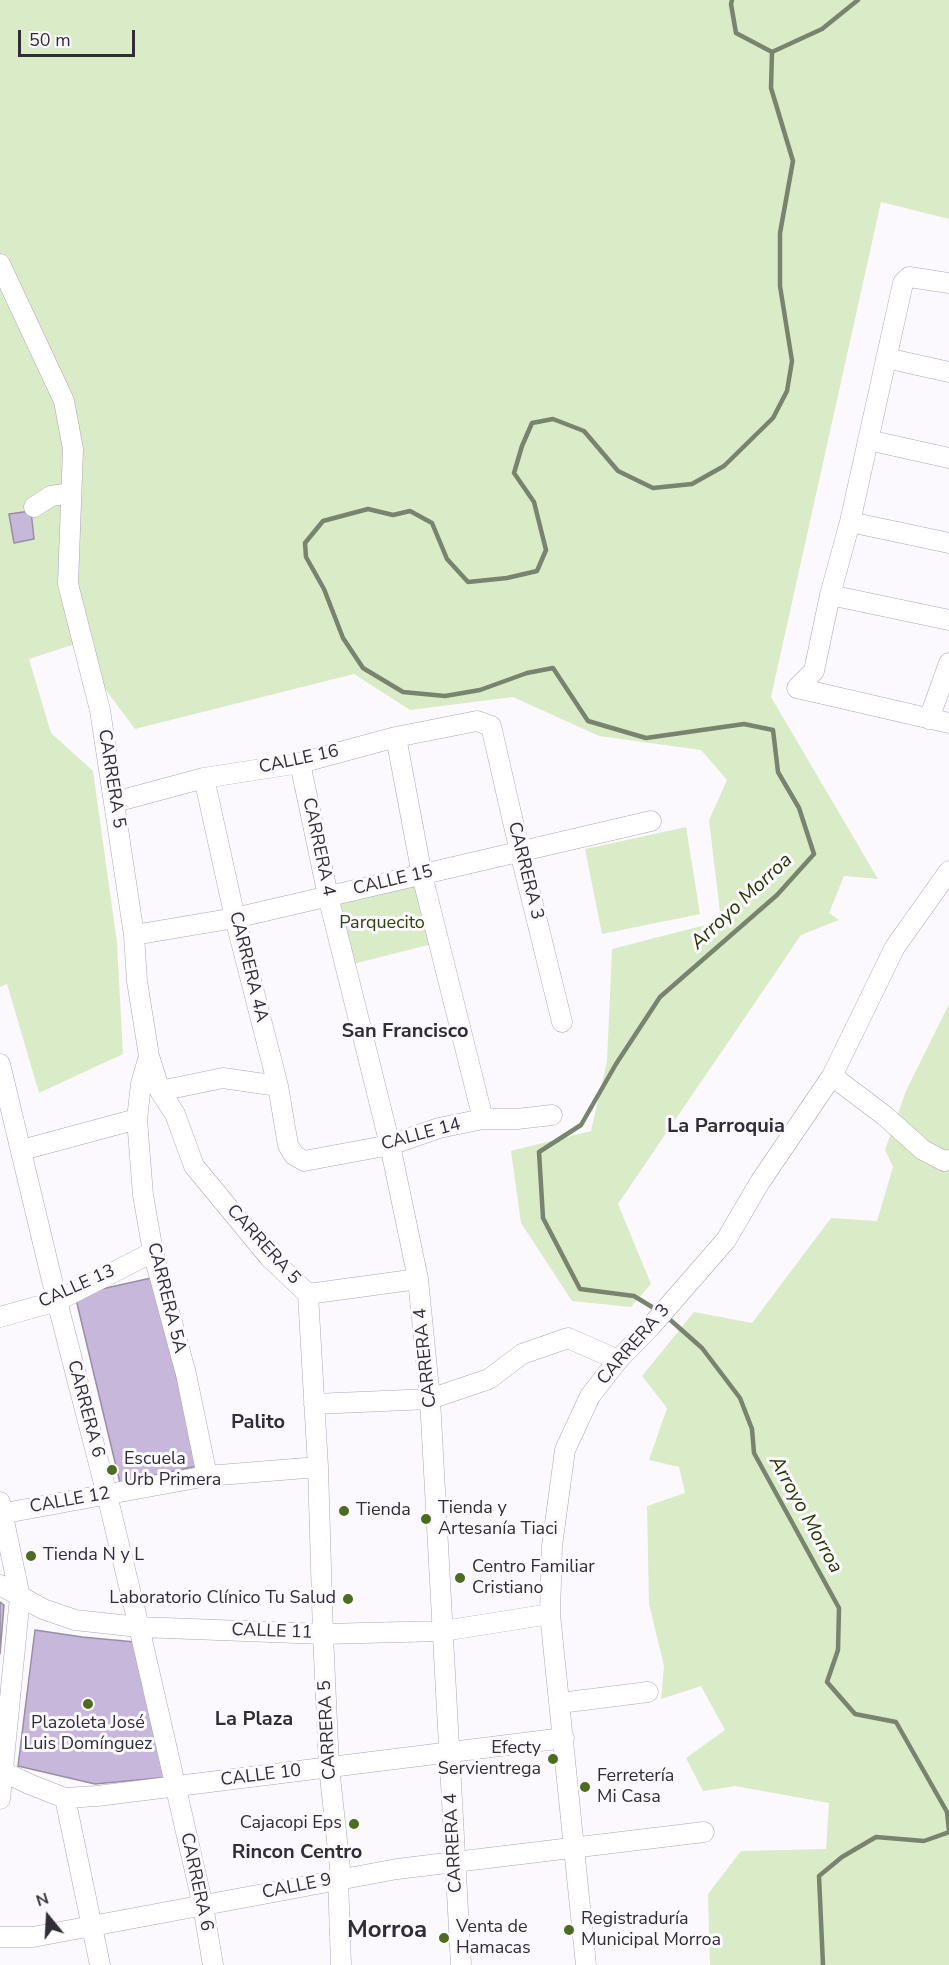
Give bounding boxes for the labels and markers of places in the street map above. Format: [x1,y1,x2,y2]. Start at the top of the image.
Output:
place label: Escuela Urb Primera [124,1449,221,1492]
marker: Escuela Urb Primera [105,1463,119,1477]
place label: Tienda y Artesanía Tiaci [438,1498,558,1540]
place label: Tienda [356,1500,411,1522]
marker: Tienda [337,1504,351,1518]
marker: Tienda y Artesanía Tiaci [419,1512,433,1526]
place label: Tienda N y L [43,1545,144,1567]
marker: Tienda N y L [24,1549,38,1563]
place label: Centro Familiar Cristiano [472,1557,595,1600]
marker: Centro Familiar Cristiano [453,1571,467,1585]
place label: Laboratorio Clínico Tu Salud [109,1588,336,1610]
marker: Laboratorio Clínico Tu Salud [341,1592,355,1606]
marker: Plazoleta José Luis Domínguez [81,1697,95,1711]
place label: Plazoleta José Luis Domínguez [24,1713,152,1756]
place label: Efecty Servientrega [438,1738,541,1780]
marker: Efecty Servientrega [546,1752,560,1766]
place label: Ferretería Mi Casa [597,1766,674,1808]
marker: Ferretería Mi Casa [578,1780,592,1794]
place label: Cajacopi Eps [240,1813,342,1835]
marker: Cajacopi Eps [347,1817,361,1831]
place label: Registraduría Municipal Morroa [581,1909,721,1952]
place label: Venta de Hamacas [456,1917,531,1960]
marker: Registraduría Municipal Morroa [562,1923,576,1937]
marker: Venta de Hamacas [437,1931,451,1945]

